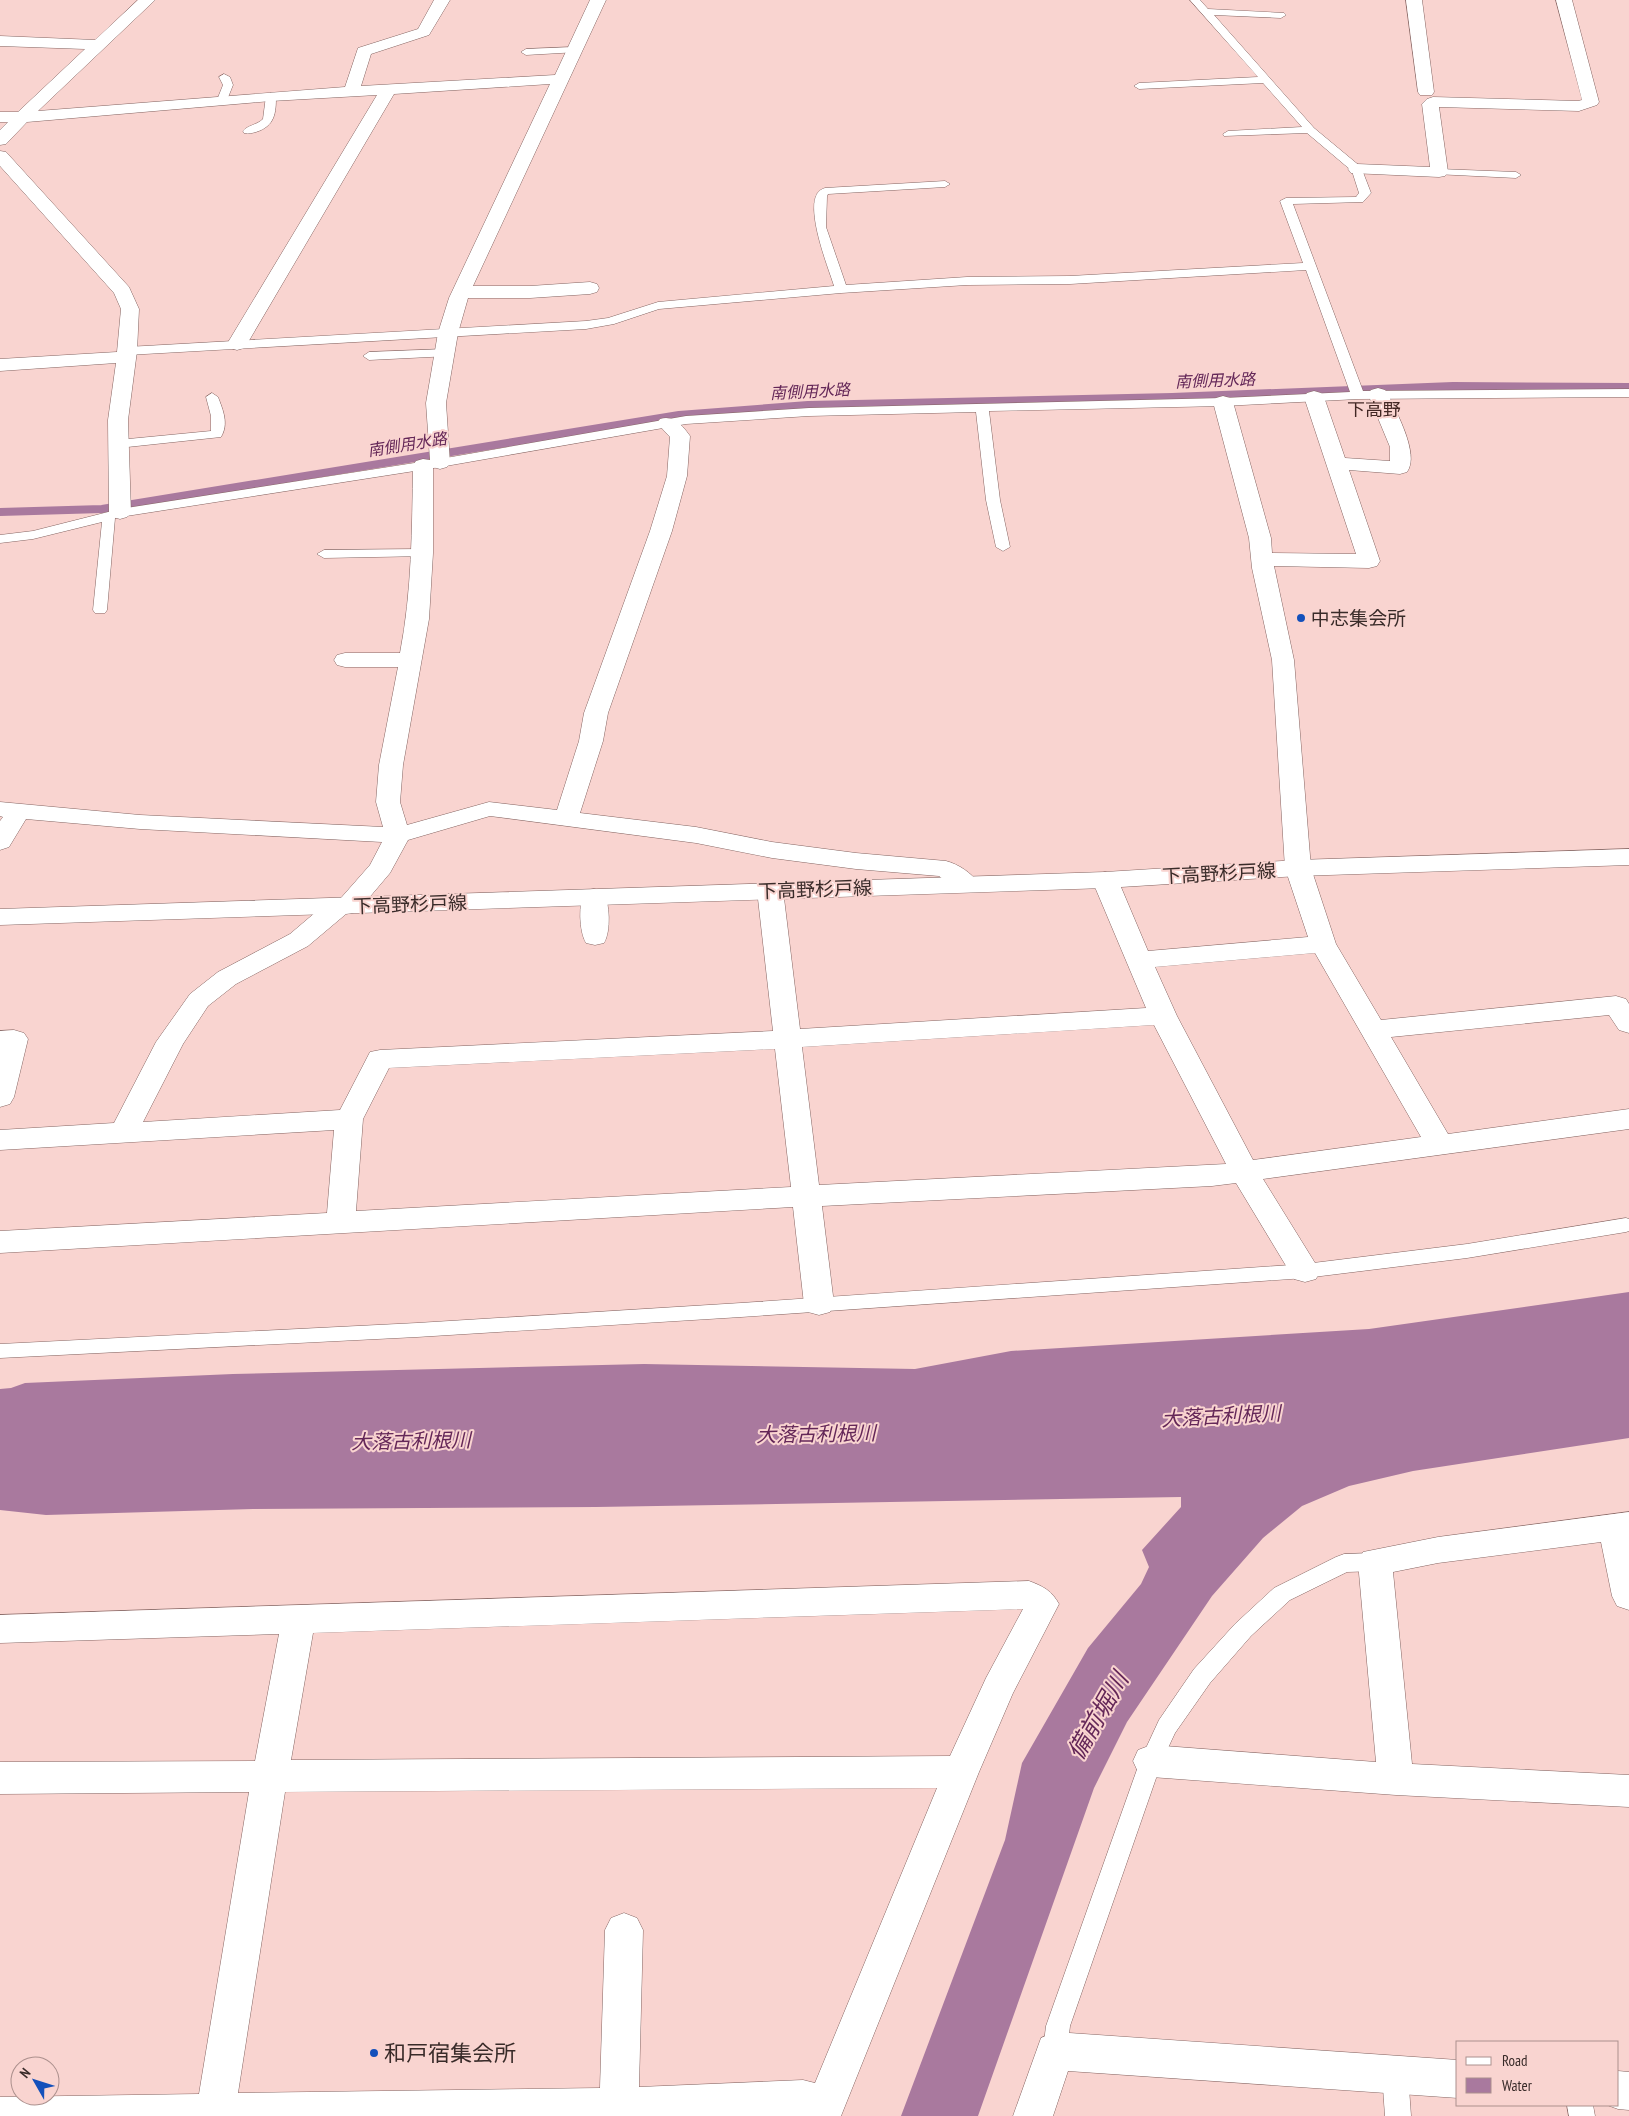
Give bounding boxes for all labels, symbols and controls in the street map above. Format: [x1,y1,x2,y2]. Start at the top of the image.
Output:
water label: 南側用水路 [1175,369,1257,391]
water label: 南側用水路 [770,379,852,403]
district label: 下高野 [1347,398,1401,421]
water label: 南側用水路 [366,428,450,460]
place label: 中志集会所 [1311,606,1406,630]
marker: 中志集会所 [1295,612,1307,624]
street label: 下高野杉戸線 [1161,858,1277,888]
street label: 下高野杉戸線 [758,875,872,903]
street label: 下高野杉戸線 [353,890,467,918]
water label: 大落古利根川 [1160,1400,1284,1432]
water label: 大落古利根川 [756,1420,878,1448]
water label: 大落古利根川 [351,1427,473,1455]
water label: 備前堀川 [1060,1664,1136,1765]
place label: 和戸宿集会所 [384,2039,516,2067]
legend [1456,2041,1619,2106]
marker: 和戸宿集会所 [368,2047,380,2059]
text: Road [1502,2051,1528,2070]
north arrow [10,2056,60,2106]
text: N [16,2064,34,2081]
text: Water [1502,2076,1533,2095]

